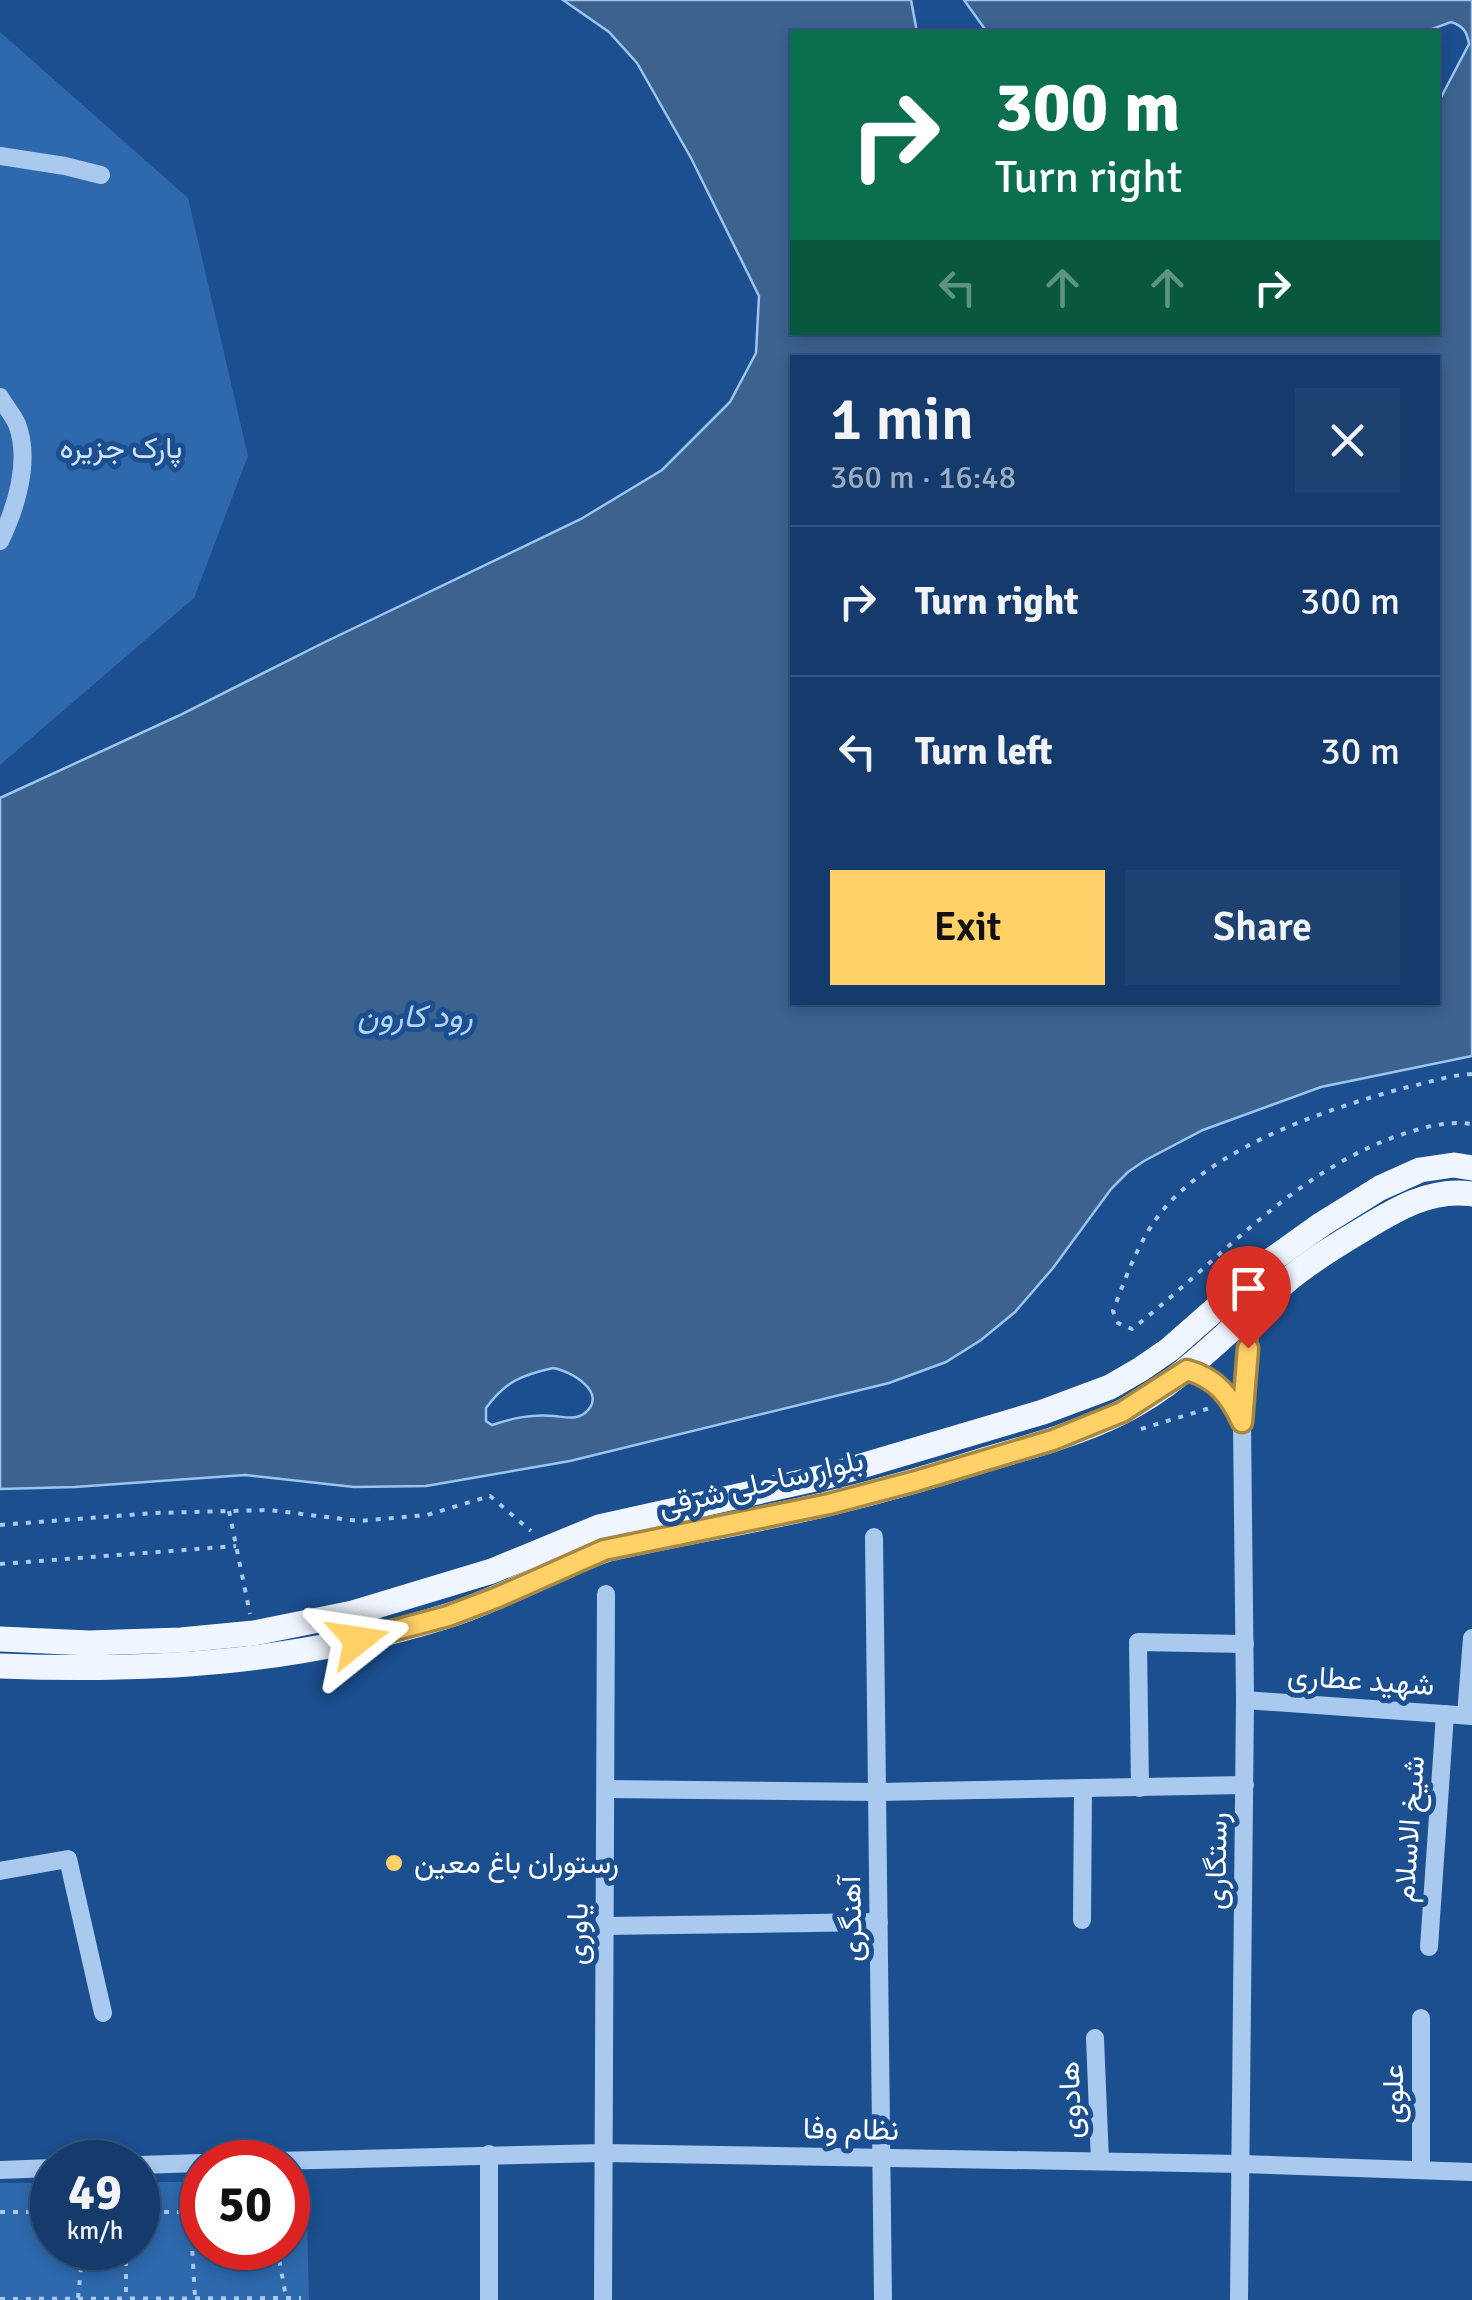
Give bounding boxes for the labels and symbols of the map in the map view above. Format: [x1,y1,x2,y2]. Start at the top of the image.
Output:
park label: پارک جزیره [60,430,182,468]
water label: رود کارون [357,997,473,1036]
pin [1206,1246,1291,1349]
street label: بلوار ساحلی شرقی [655,1442,867,1525]
position arrow [306,1588,410,1692]
street label: شهید عطاری [1286,1657,1436,1704]
street label: شیخ الاسلام [1386,1754,1434,1904]
street label: رستگاری [1197,1812,1236,1910]
place label: رستوران باغ معین [414,1845,619,1883]
marker: رستوران باغ معین [383,1852,405,1874]
street label: آهنگری [832,1874,871,1962]
street label: یاوری [558,1903,597,1965]
street label: هادوی [1051,2061,1090,2139]
street label: علوی [1375,2064,1412,2124]
street label: نظام وفا [803,2110,899,2149]
speed limit sign: 50 [180,2140,310,2270]

